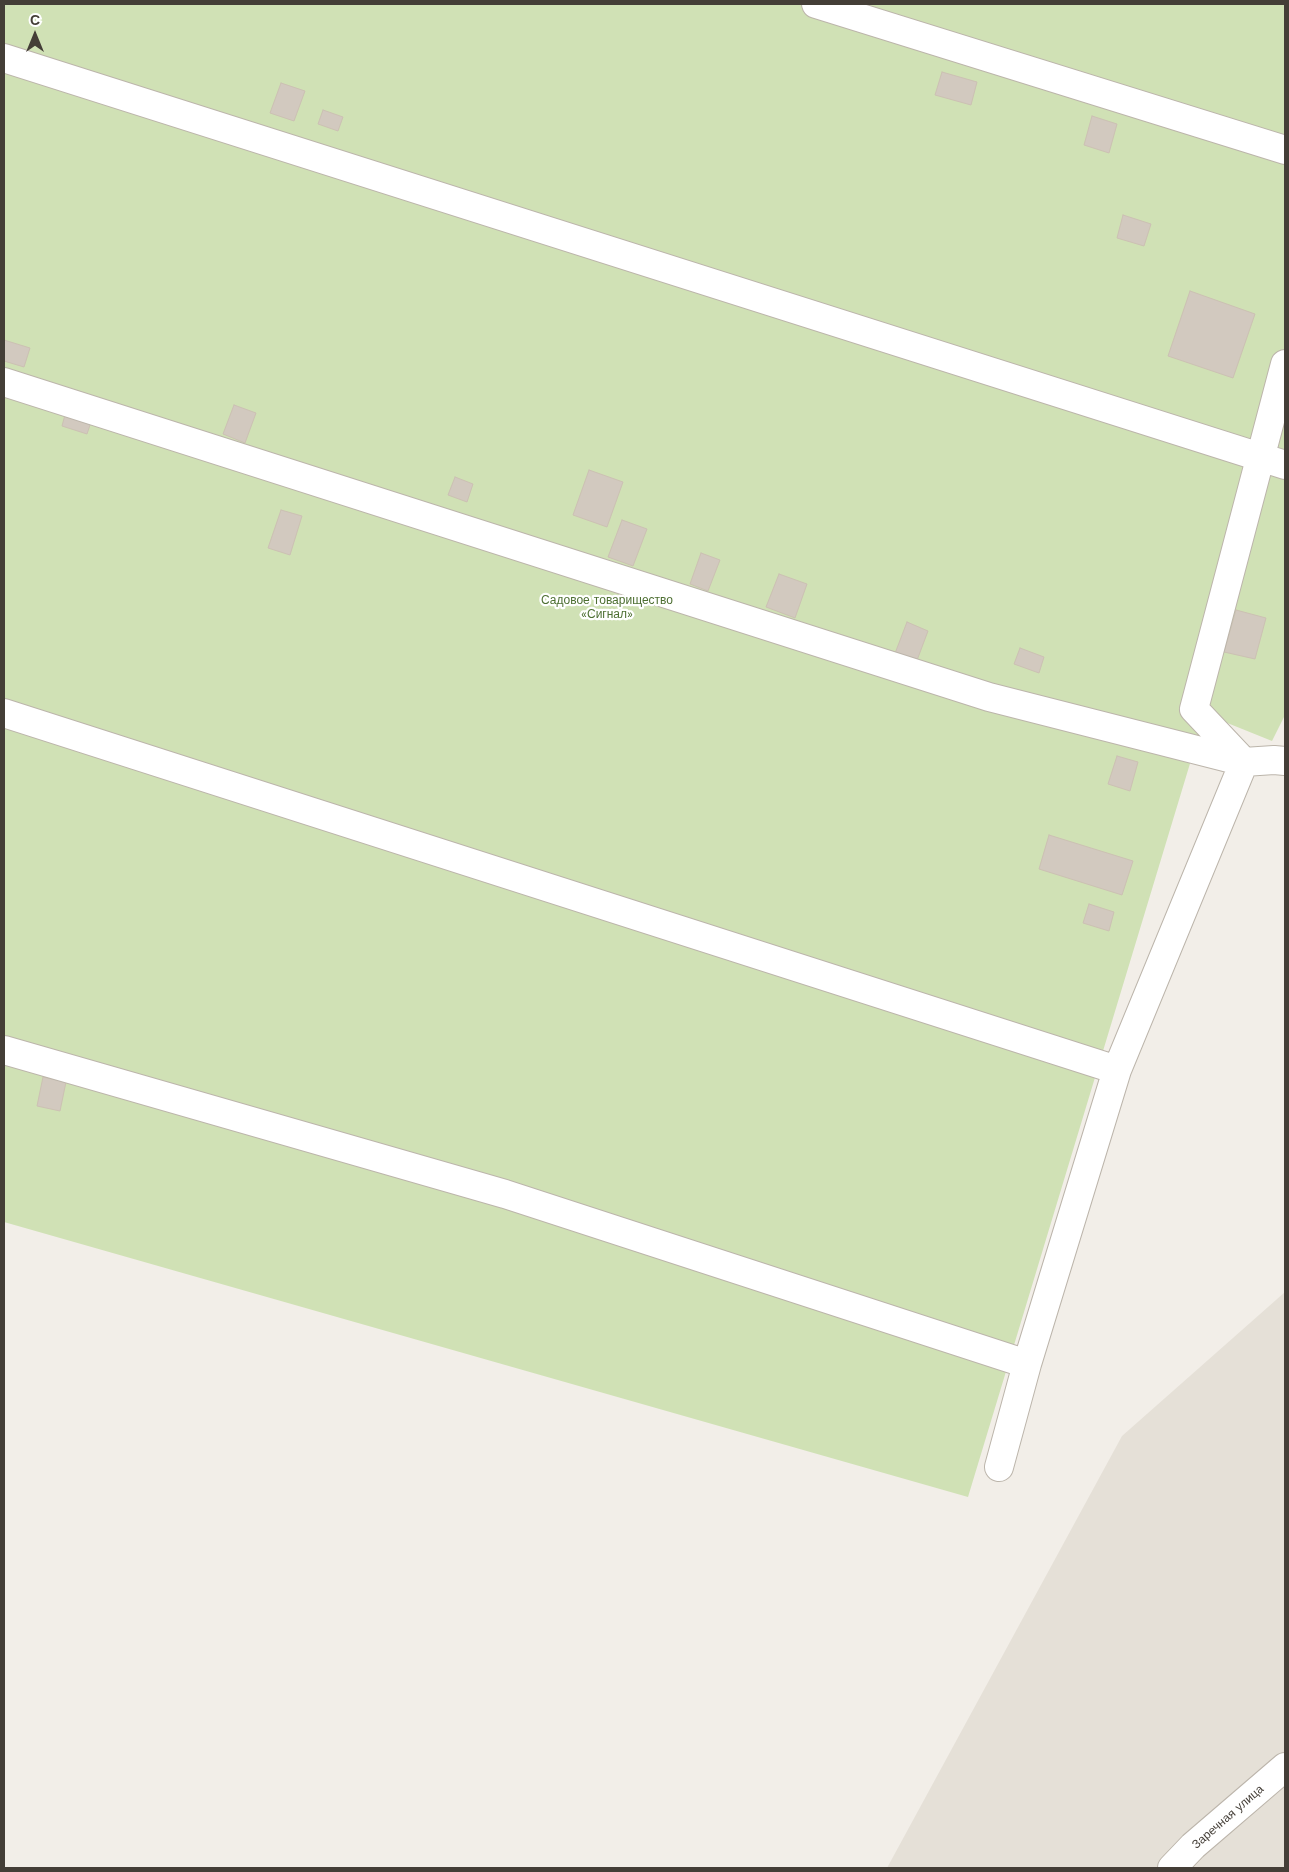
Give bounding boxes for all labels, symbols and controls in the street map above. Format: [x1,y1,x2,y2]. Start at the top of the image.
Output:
north arrow [10,10,60,60]
text: С [30,12,40,28]
park label: Садовое товарищество «Сигнал» [541,593,673,621]
street label: Заречная улица [1189,1782,1267,1852]

